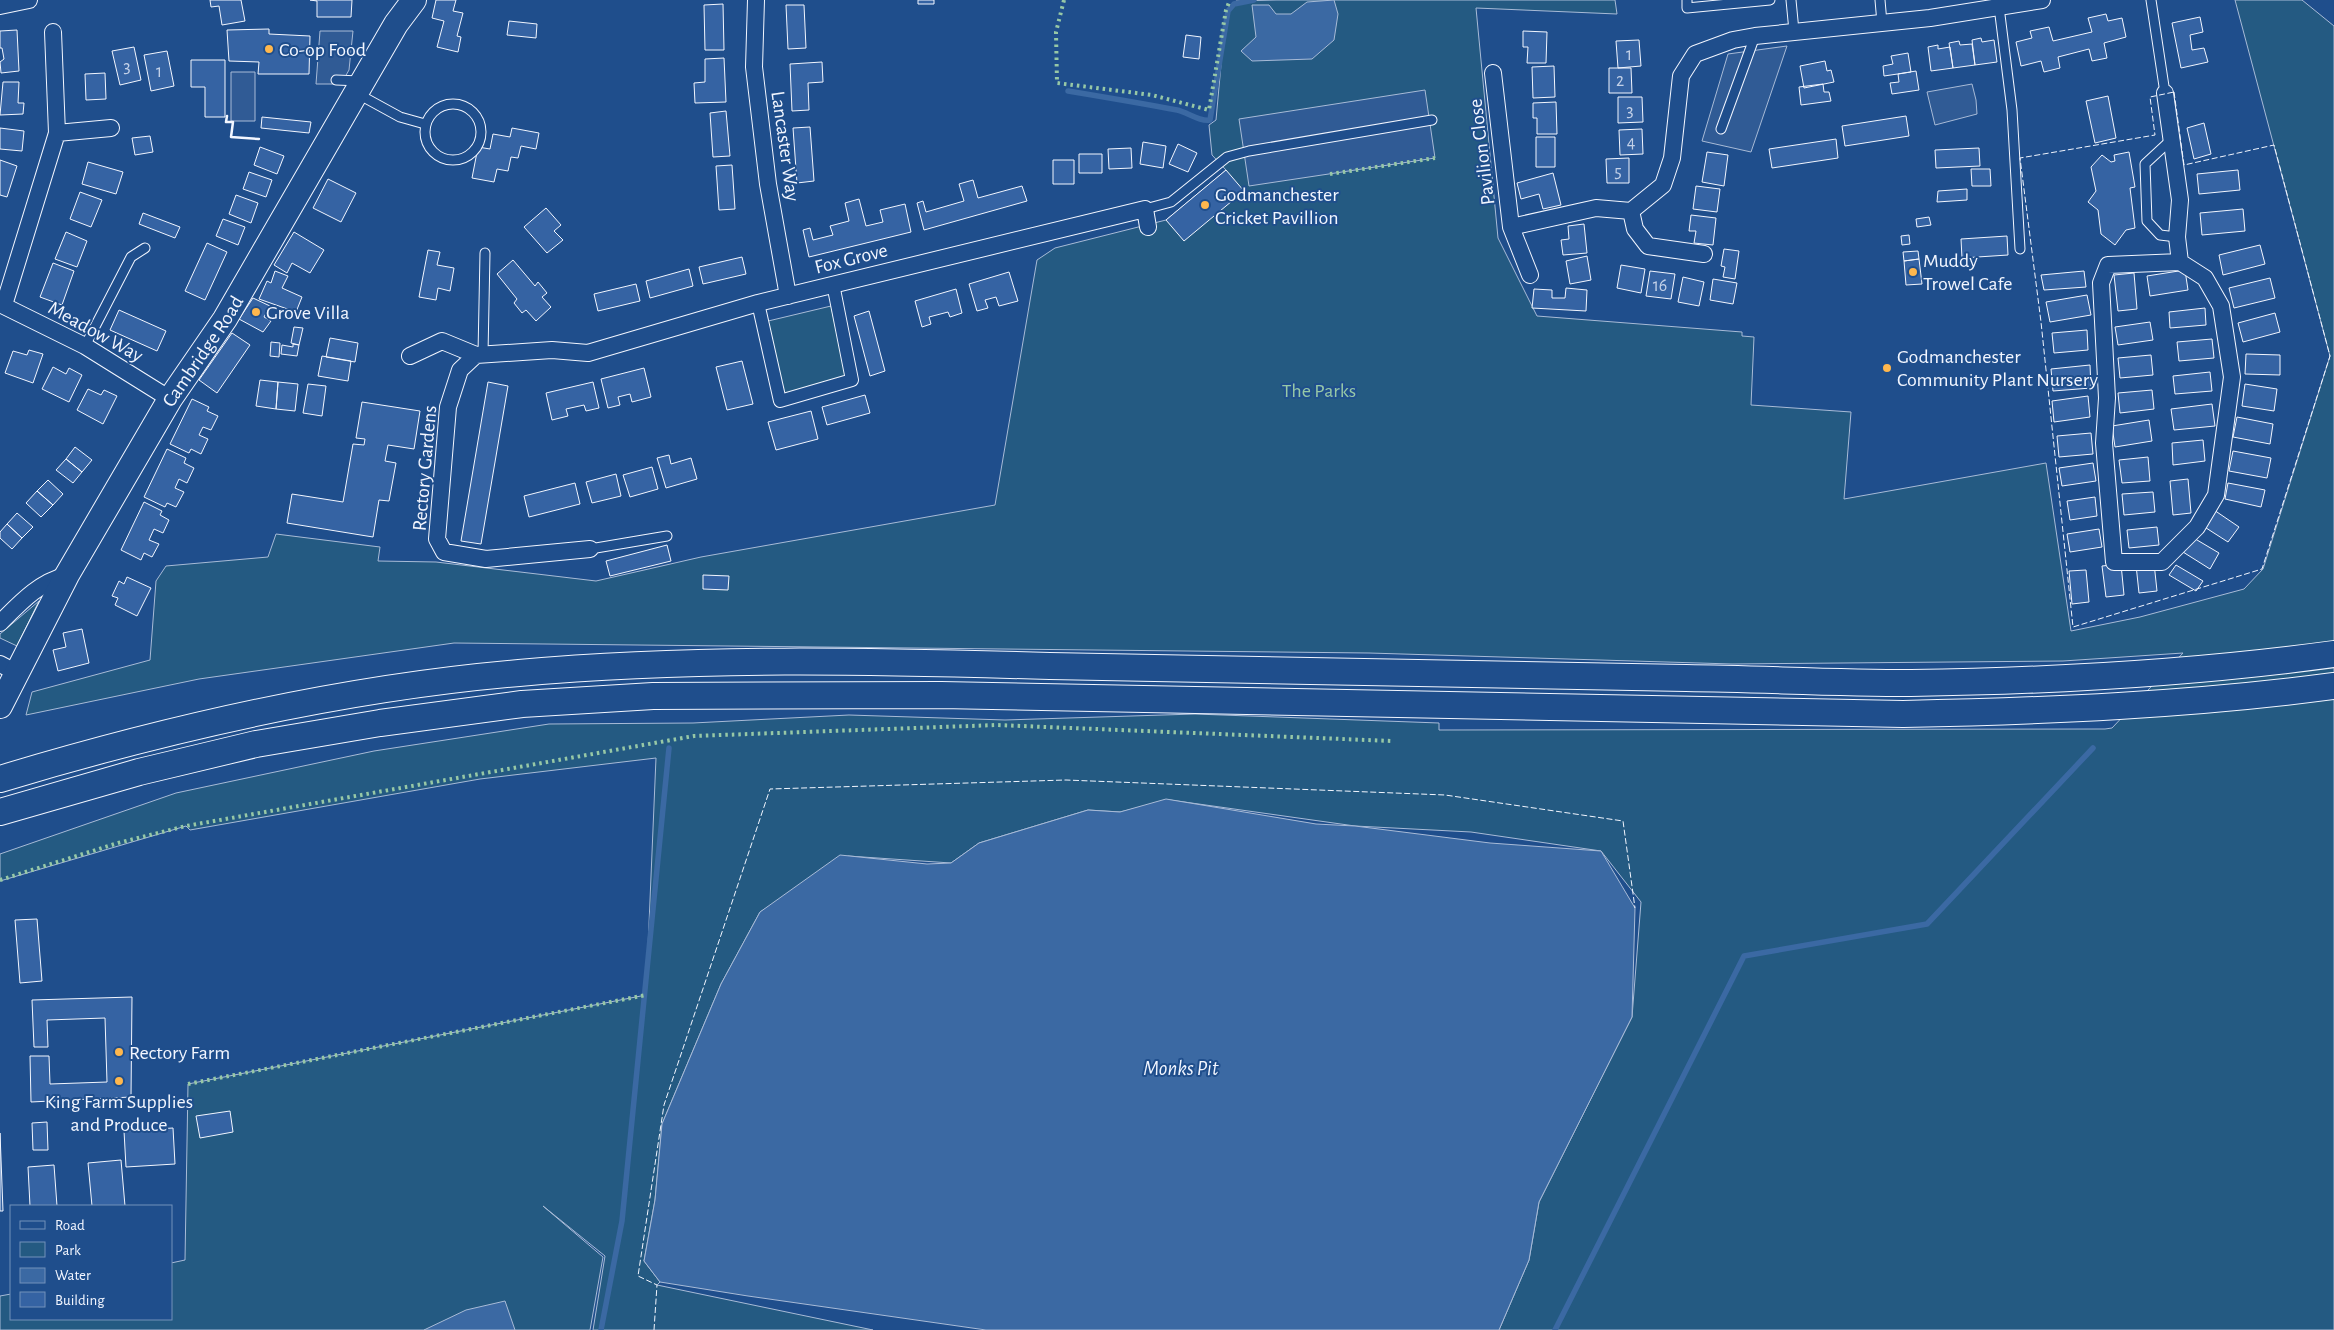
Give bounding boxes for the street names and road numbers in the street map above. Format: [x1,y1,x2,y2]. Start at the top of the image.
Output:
street label: Lancaster Way [767,90,803,203]
street label: Pavilion Close [1466,98,1498,206]
street label: Fox Grove [813,240,890,278]
street label: Cambridge Road [159,292,247,410]
street label: Meadow Way [45,298,147,366]
street label: Rectory Gardens [410,404,440,532]

